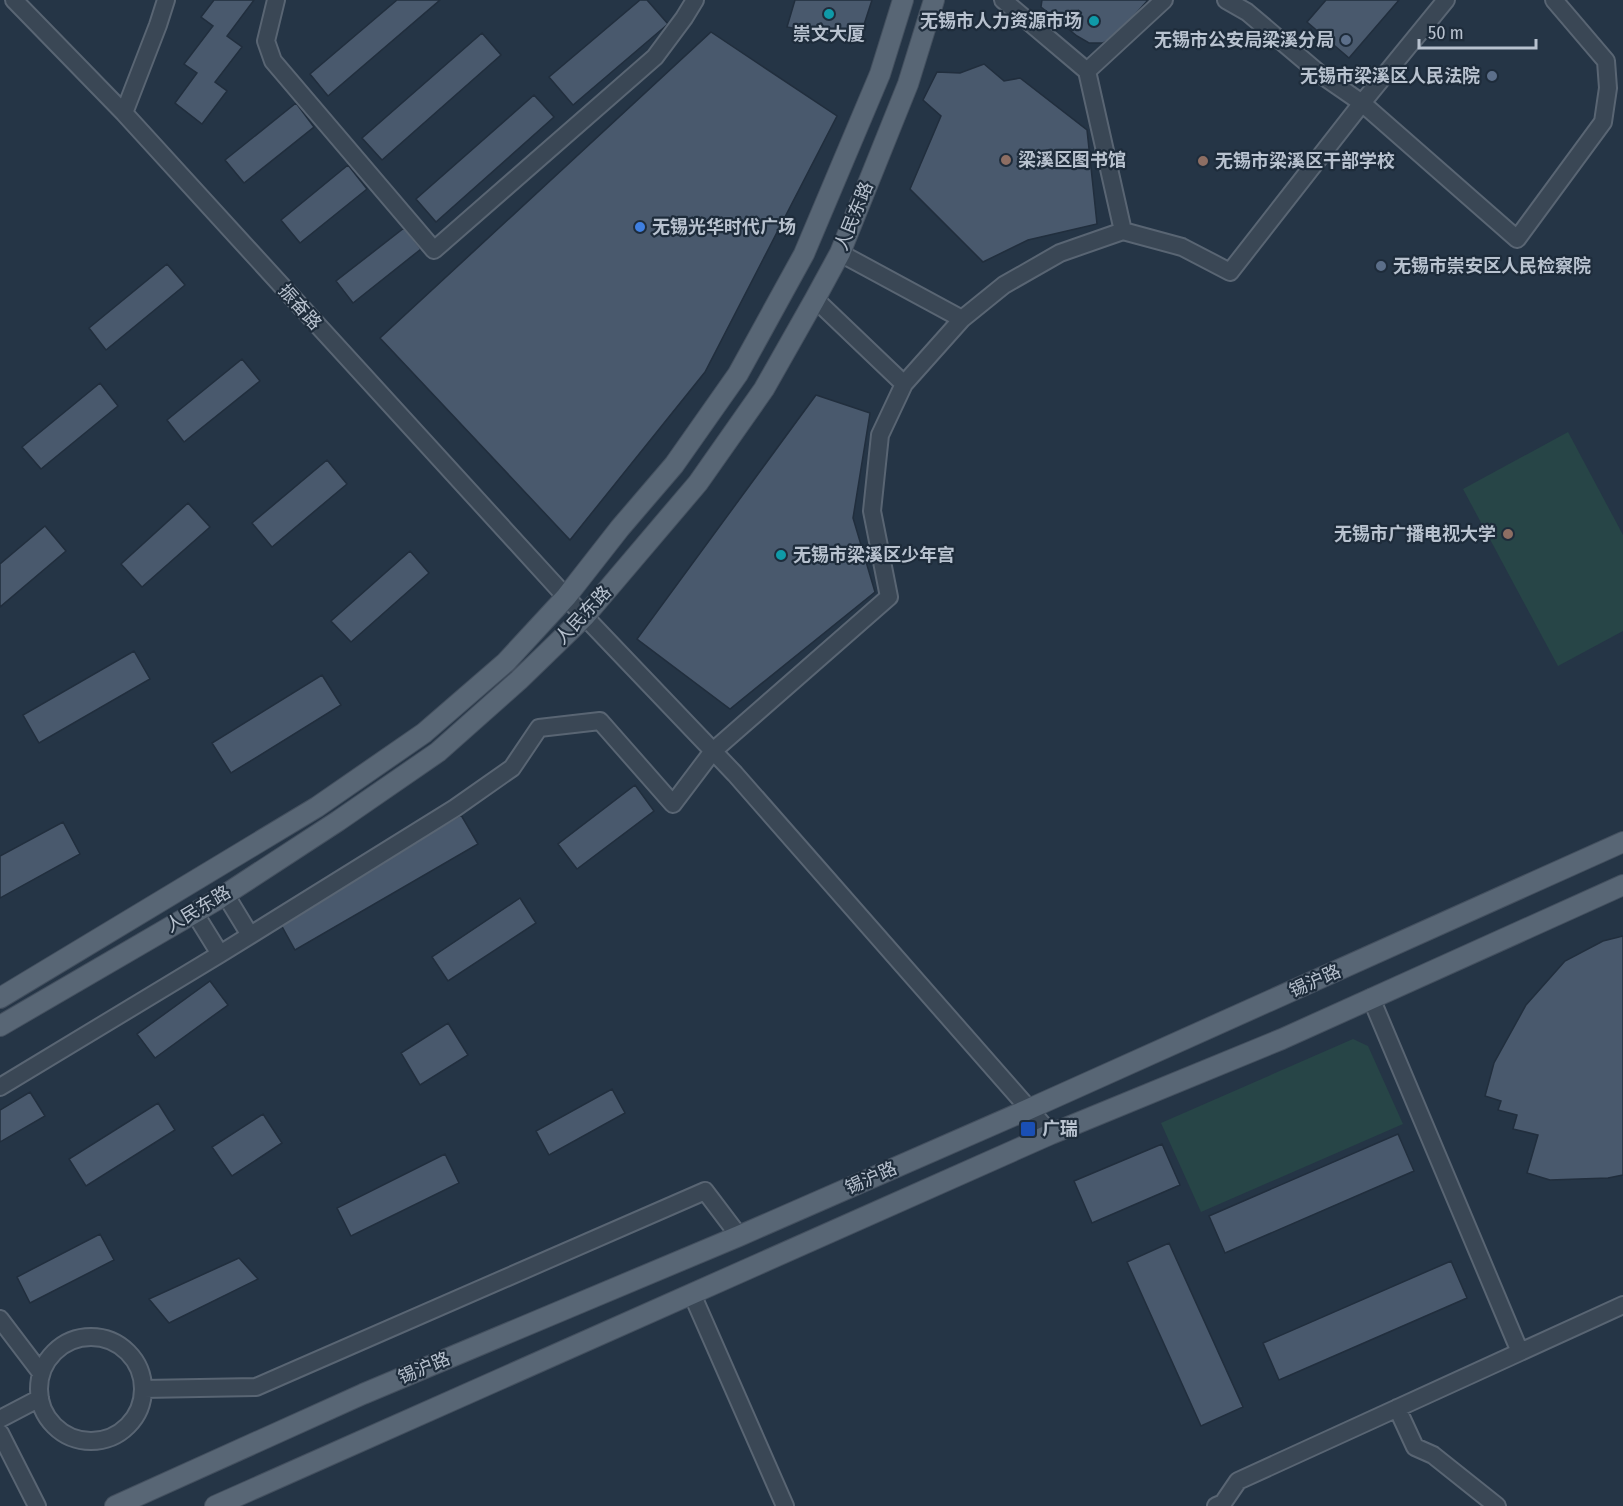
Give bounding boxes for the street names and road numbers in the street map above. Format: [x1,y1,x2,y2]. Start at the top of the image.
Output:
street label: 人民东路 [830,179,878,253]
street label: 振奋路 [274,280,326,334]
street label: 人民东路 [550,581,616,649]
street label: 人民东路 [161,881,235,937]
street label: 锡沪路 [1286,960,1344,1002]
street label: 锡沪路 [842,1157,900,1199]
street label: 锡沪路 [395,1347,453,1389]

